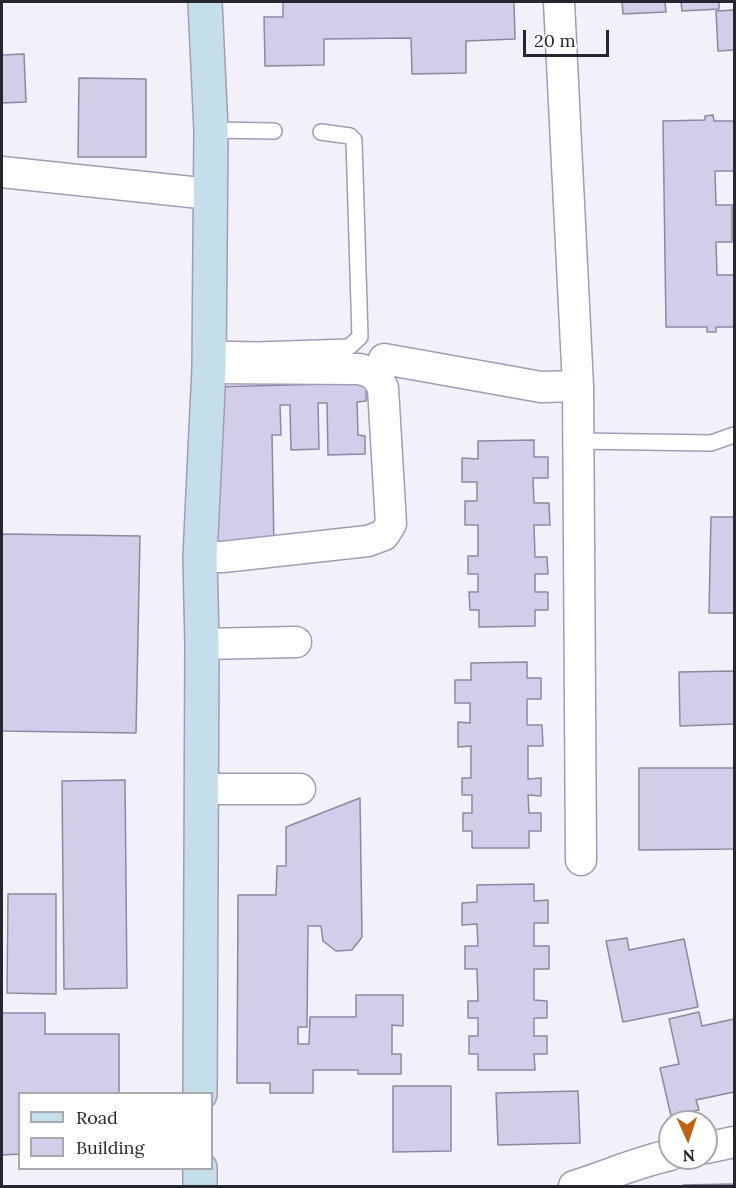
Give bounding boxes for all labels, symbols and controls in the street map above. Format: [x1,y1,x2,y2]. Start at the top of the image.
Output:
scale bar [526,18,612,56]
text: 20 m [534,29,576,52]
legend [18,1092,213,1170]
text: Road [76,1106,118,1129]
north arrow [658,1110,718,1170]
text: Building [76,1136,144,1159]
text: N [682,1146,696,1166]

